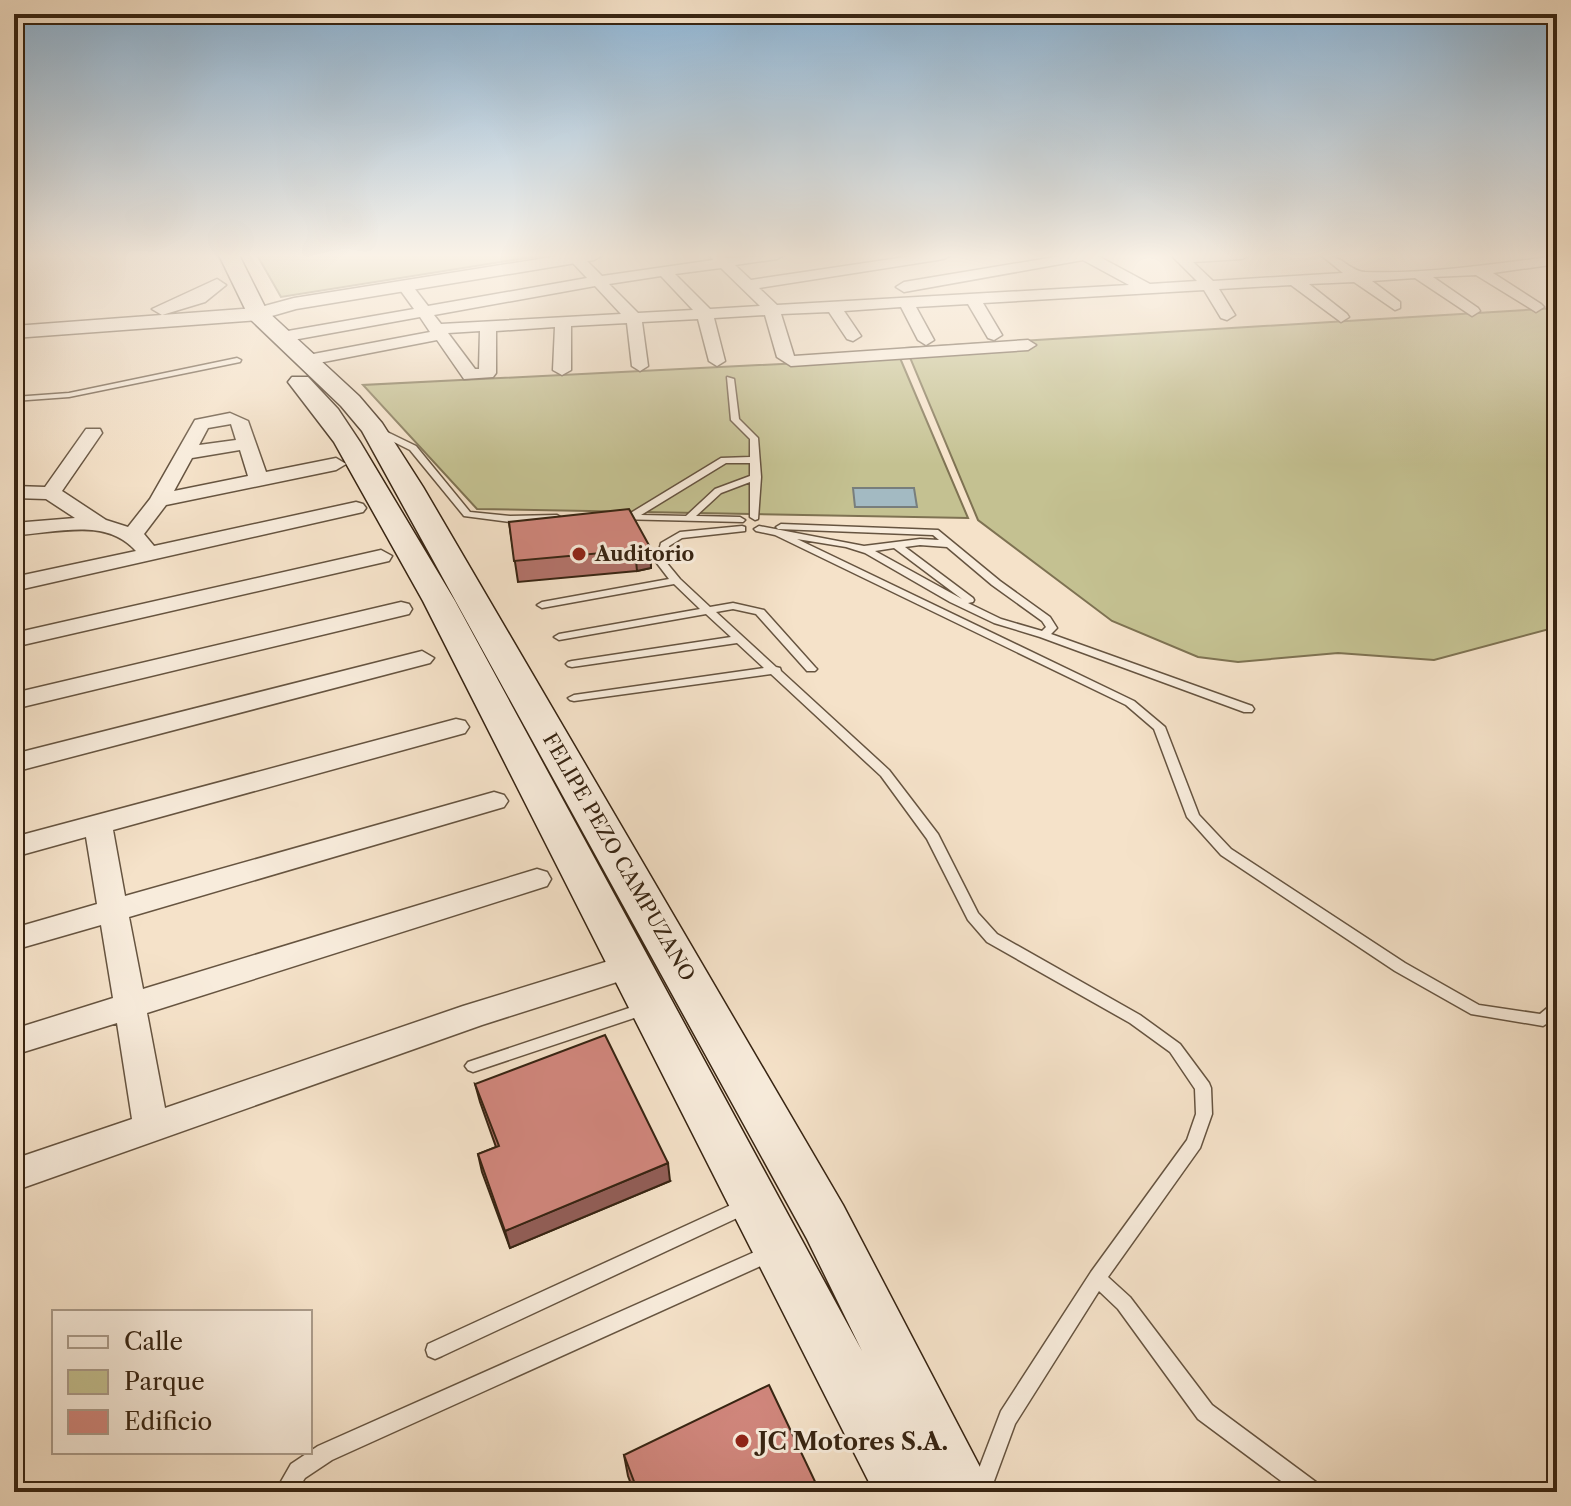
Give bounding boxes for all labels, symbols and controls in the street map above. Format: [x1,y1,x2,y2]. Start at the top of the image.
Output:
place label: Auditorio [594,542,694,566]
marker: Auditorio [570,545,588,563]
street label: FELIPE PEZO CAMPUZANO [538,729,700,985]
legend [52,1310,312,1454]
text: Calle [124,1327,183,1356]
text: Parque [124,1367,205,1396]
text: Edificio [124,1407,212,1436]
place label: JC Motores S.A. [754,1427,948,1456]
marker: JC Motores S.A. [733,1432,751,1450]

